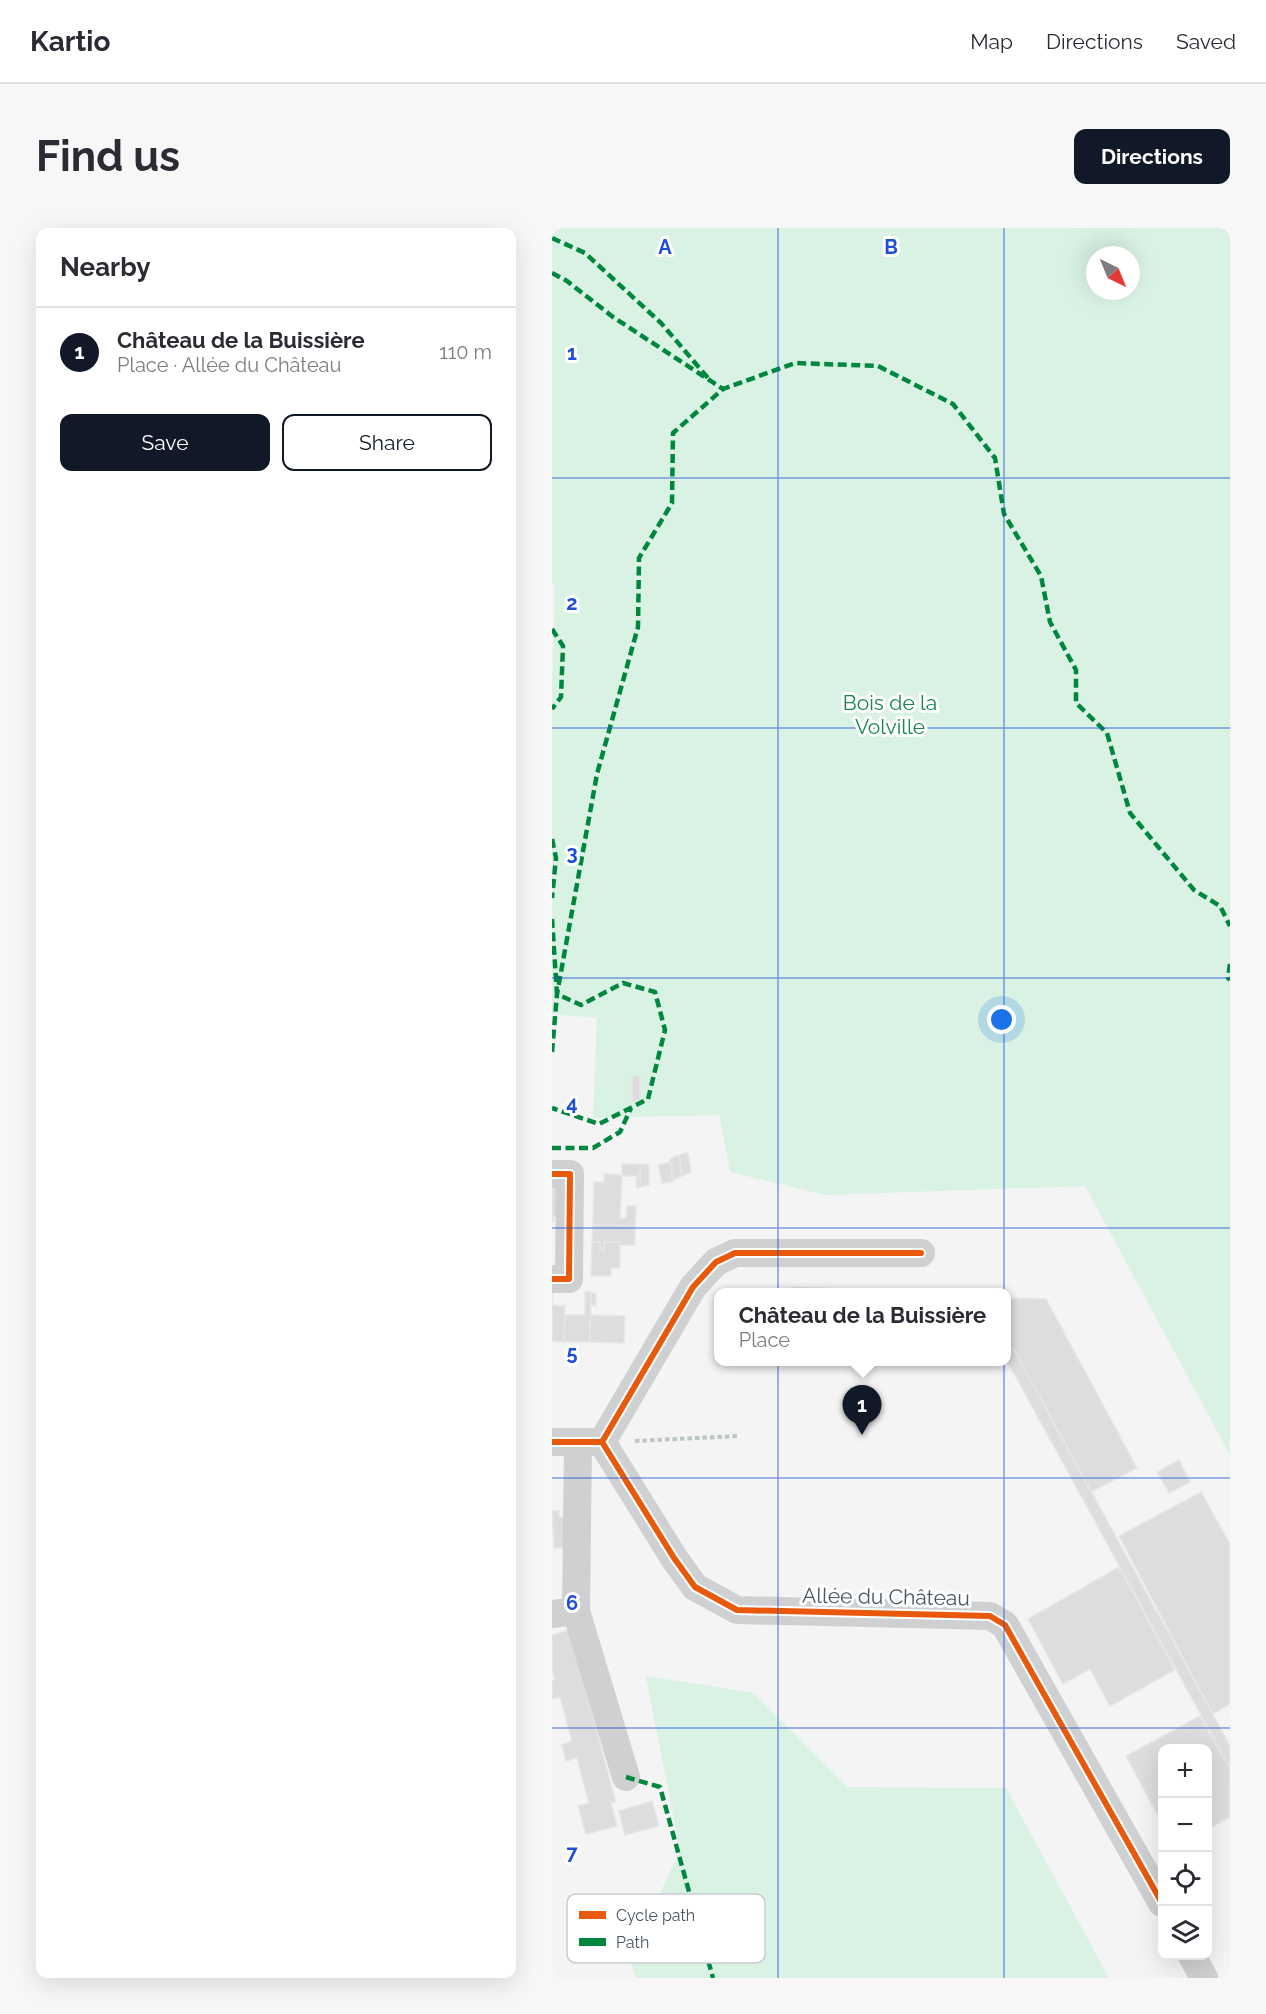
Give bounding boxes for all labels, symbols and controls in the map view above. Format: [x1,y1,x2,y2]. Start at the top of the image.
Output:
text: Kartio [30,25,110,58]
text: Map [970,29,1013,54]
text: Directions [1046,29,1143,54]
text: Saved [1176,29,1236,54]
button: Directions [1074,129,1230,184]
text: Find us [36,132,180,181]
text: A [658,235,672,259]
text: B [884,235,898,259]
north arrow [1086,246,1140,300]
text: Nearby [60,252,150,282]
text: Château de la Buissière [117,327,365,353]
text: 1 [75,340,84,364]
text: 110 m [439,340,492,364]
text: 1 [567,341,577,365]
text: Place · Allée du Château [117,353,341,377]
button: Save [60,414,270,471]
button: Share [282,414,492,471]
text: 2 [566,591,578,615]
park label: Bois de la Volville [843,690,937,739]
text: 3 [566,841,578,865]
your location [987,1005,1016,1034]
text: 4 [566,1091,578,1115]
popup [714,1288,1011,1366]
text: Château de la Buissière [739,1302,986,1328]
text: Place [739,1328,790,1352]
text: 5 [566,1341,578,1365]
pin: 1 [842,1386,882,1435]
street label: Allée du Château [802,1583,970,1610]
text: 6 [566,1591,578,1615]
map controls [1158,1744,1212,1960]
button: + [1158,1744,1212,1798]
button: − [1158,1798,1212,1852]
text: 7 [566,1841,578,1865]
button: locate [1158,1852,1212,1906]
legend [567,1894,765,1963]
text: Cycle path [616,1906,695,1925]
button: layers [1158,1906,1212,1960]
text: Path [616,1933,649,1952]

